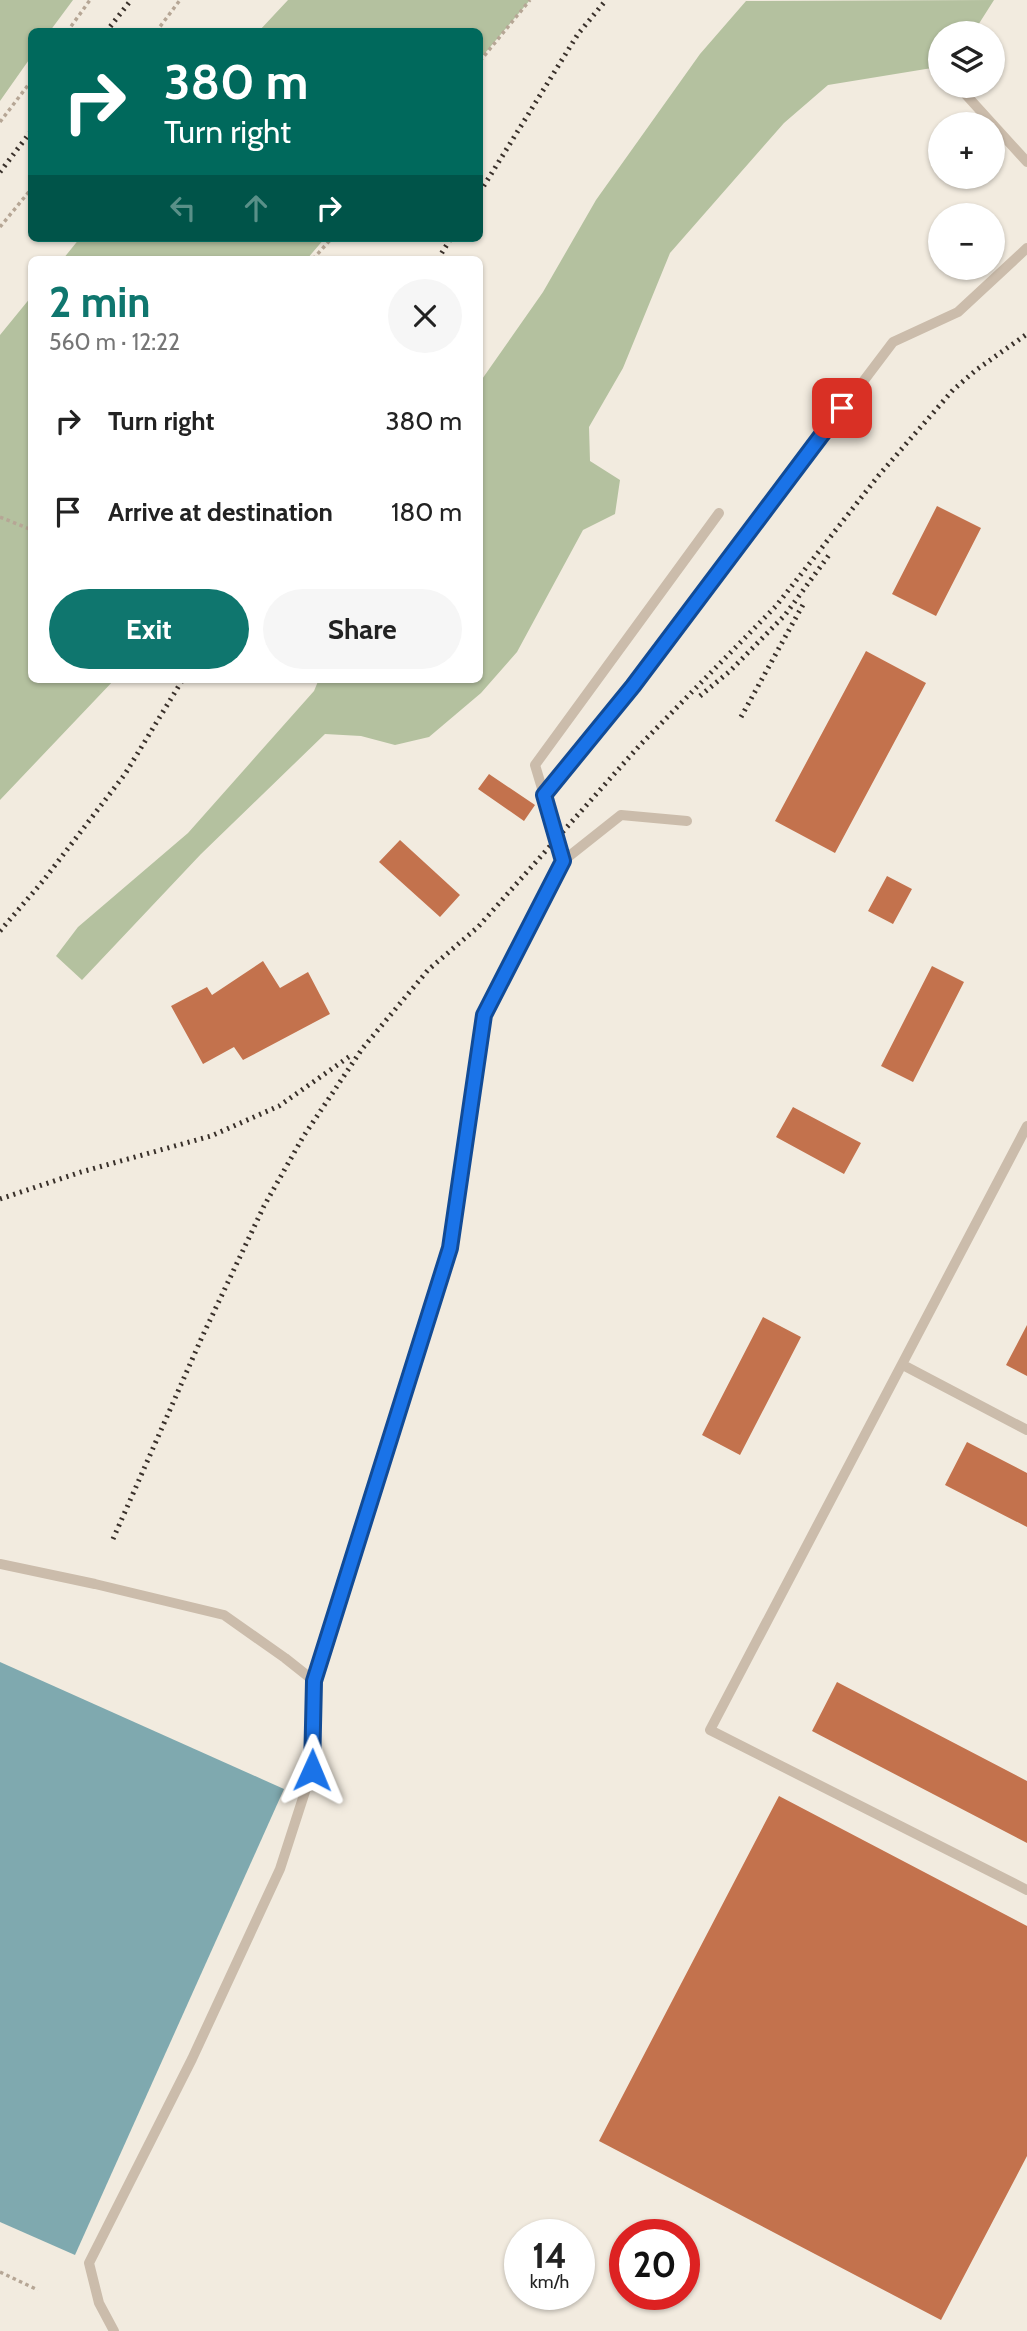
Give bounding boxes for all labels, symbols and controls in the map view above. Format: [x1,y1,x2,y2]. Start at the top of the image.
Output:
map controls [928,21,1005,280]
button: layers [928,21,1005,98]
text: 380 m [164,52,308,111]
icon: right [49,56,140,147]
text: Turn right [164,112,291,151]
button: + [928,112,1005,189]
icon: left [164,189,202,227]
icon: ahead [237,189,275,227]
icon: right [310,189,348,227]
button: − [928,203,1005,280]
text: 2 min [49,276,150,328]
button: close [388,279,462,353]
text: 560 m · 12:22 [49,328,180,356]
pin [812,378,872,438]
icon: arrive [823,389,861,427]
icon: right [49,402,87,440]
text: Turn right [108,405,214,437]
text: 380 m [385,405,462,437]
icon: arrive [49,493,87,531]
text: Arrive at destination [108,496,333,528]
text: 180 m [391,496,462,528]
button: Exit [49,589,249,669]
button: Share [263,589,462,669]
position arrow [275,1733,349,1807]
speed limit sign: 20 [609,2219,700,2310]
text: 14 [532,2234,567,2277]
text: km/h [530,2271,569,2293]

